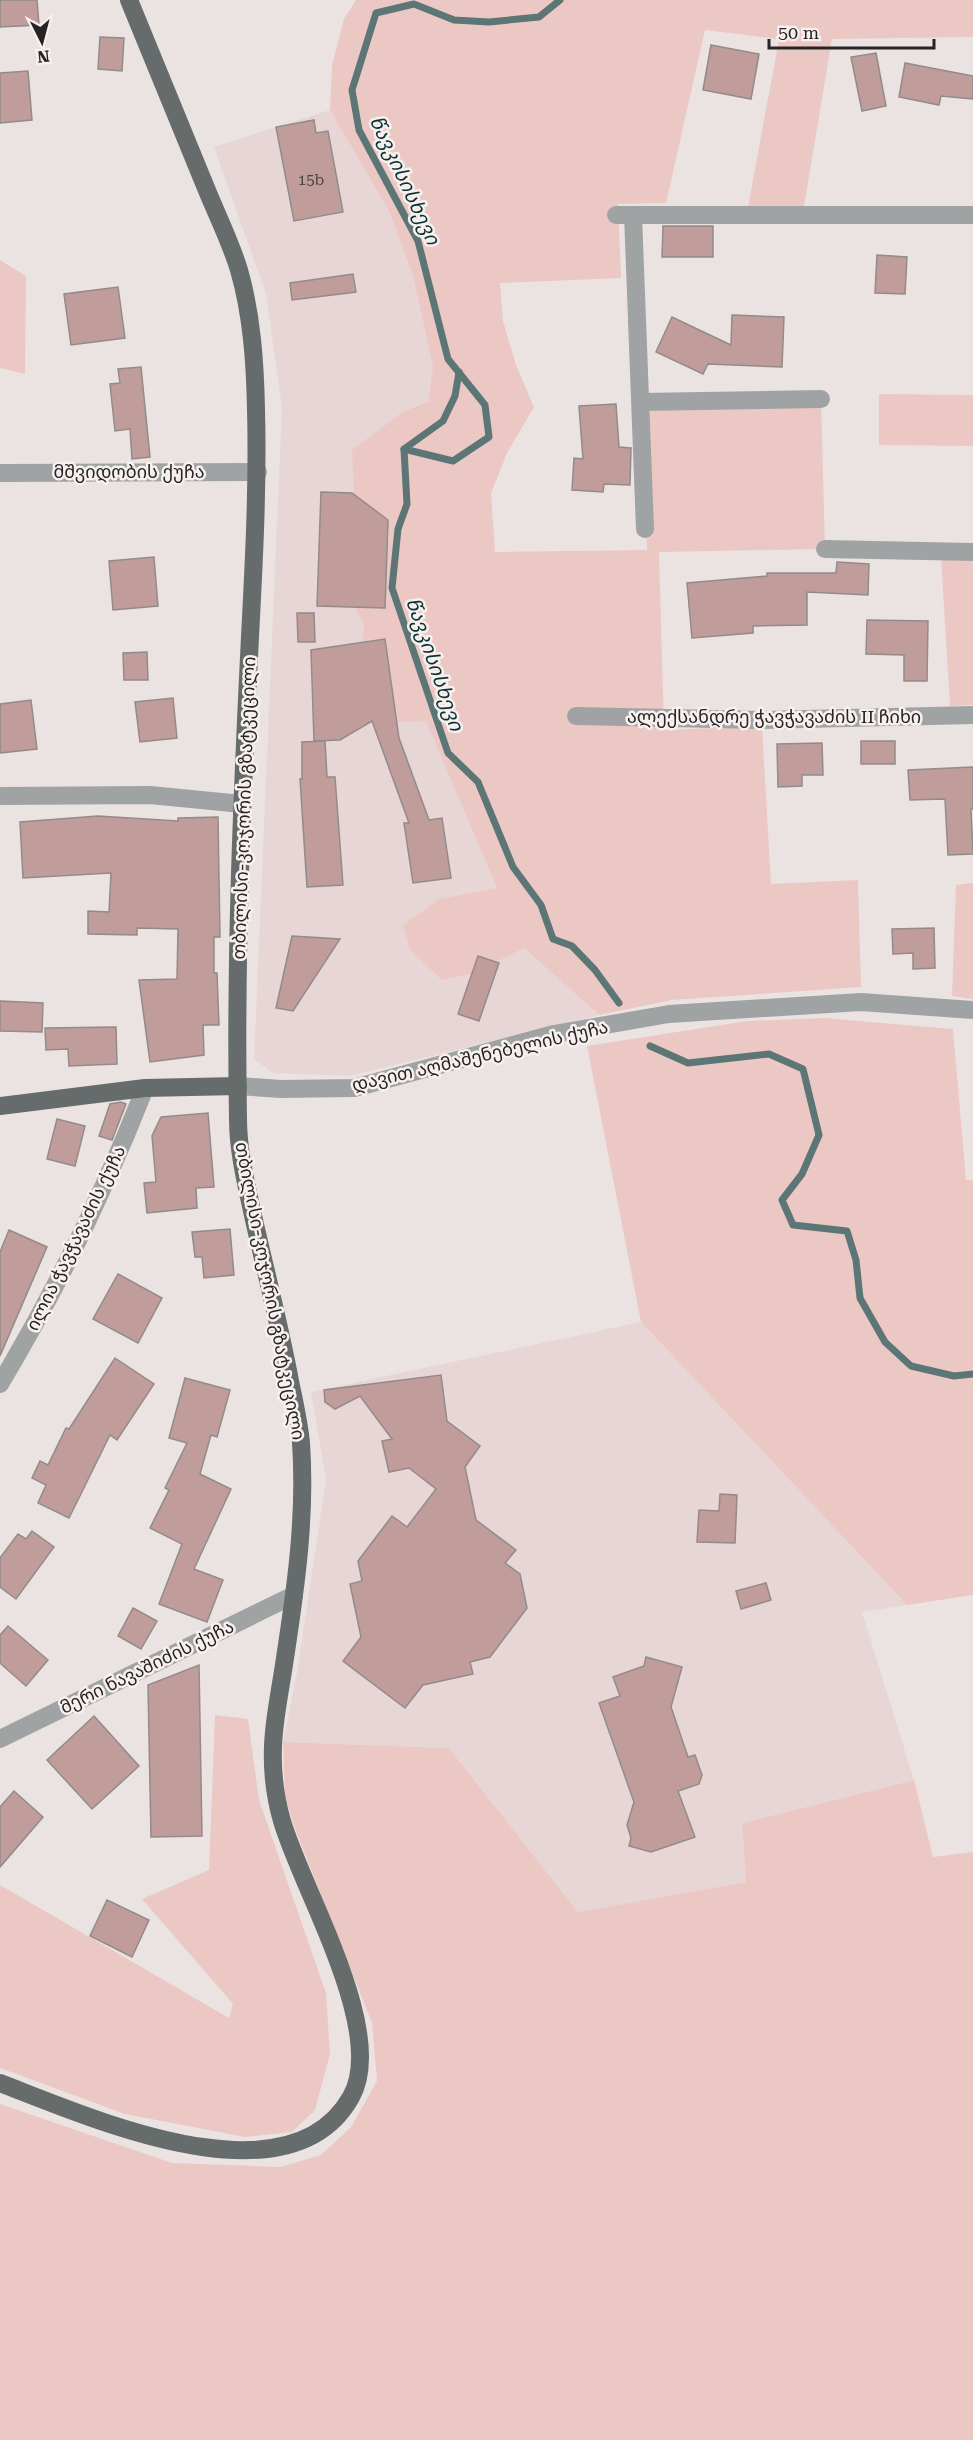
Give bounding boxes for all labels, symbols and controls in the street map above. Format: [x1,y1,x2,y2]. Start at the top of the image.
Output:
north arrow [12,12,72,72]
scale bar [769,12,934,50]
text: 50 m [778,22,819,43]
text: N [36,46,51,67]
water label: წავკისისხევი [365,112,446,250]
house number: 15b [298,171,324,189]
street label: მშვიდობის ქუჩა [53,461,205,483]
water label: წავკისისხევი [401,594,470,735]
street label: თბილისი-კოჯორის გზატკეცილი [228,656,260,960]
street label: ალექსანდრე ჭავჭავაძის II ჩიხი [627,706,921,728]
street label: დავით აღმაშენებელის ქუჩა [350,1016,610,1096]
street label: თბილისი-კოჯორის გზატკეცილი [230,1140,310,1442]
street label: ილია ჭავჭავაძის ქუჩა [22,1142,130,1334]
street label: მერი ნავაშიძის ქუჩა [56,1615,238,1719]

